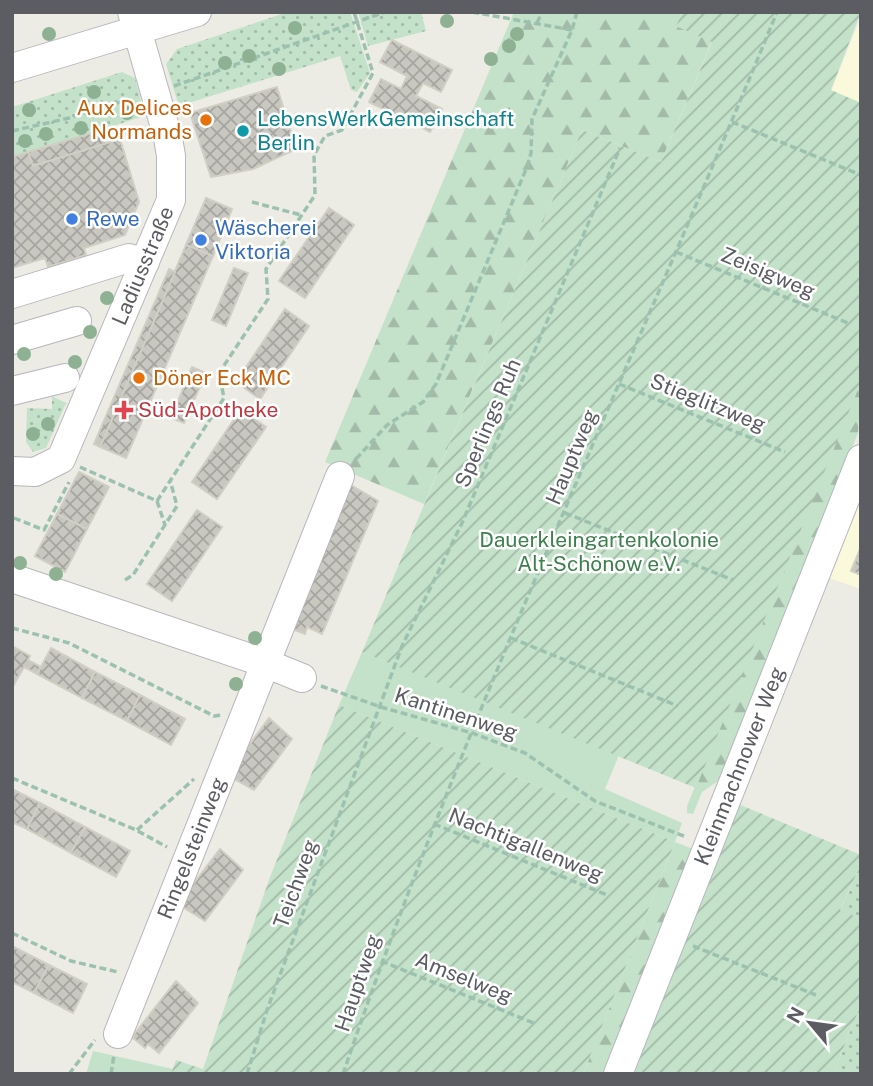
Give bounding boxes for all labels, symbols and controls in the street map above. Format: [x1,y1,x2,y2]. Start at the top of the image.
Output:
place label: Aux Delices Normands [76,95,192,144]
place label: LebensWerkGemeinschaft Berlin [257,106,514,155]
marker: Aux Delices Normands [198,112,214,128]
marker: LebensWerkGemeinschaft Berlin [235,123,251,139]
street label: Ladiusstraße [106,203,179,329]
place label: Rewe [86,206,140,231]
marker: Rewe [64,211,80,227]
place label: Wäscherei Viktoria [215,215,317,264]
marker: Wäscherei Viktoria [193,232,209,248]
street label: Zeisigweg [717,241,819,304]
street label: Sperlings Ruh [449,355,526,491]
place label: Döner Eck MC [153,365,291,390]
street label: Stieglitzweg [647,368,770,437]
marker: Döner Eck MC [131,370,147,386]
place label: Süd-Apotheke [138,397,278,422]
marker: Süd-Apotheke [116,402,132,418]
street label: Hauptweg [540,405,603,508]
park label: Dauerkleingartenkolonie Alt-Schönow e.V. [479,527,719,576]
street label: Kleinmachnower Weg [689,663,790,869]
street label: Kantinenweg [392,682,521,745]
street label: Ringelsteinweg [152,773,231,923]
street label: Nachtigallenweg [445,802,607,887]
street label: Teichweg [268,836,323,931]
street label: Hauptweg [329,931,386,1035]
street label: Amselweg [412,947,516,1008]
north arrow [775,988,845,1058]
text: N [782,1003,808,1027]

